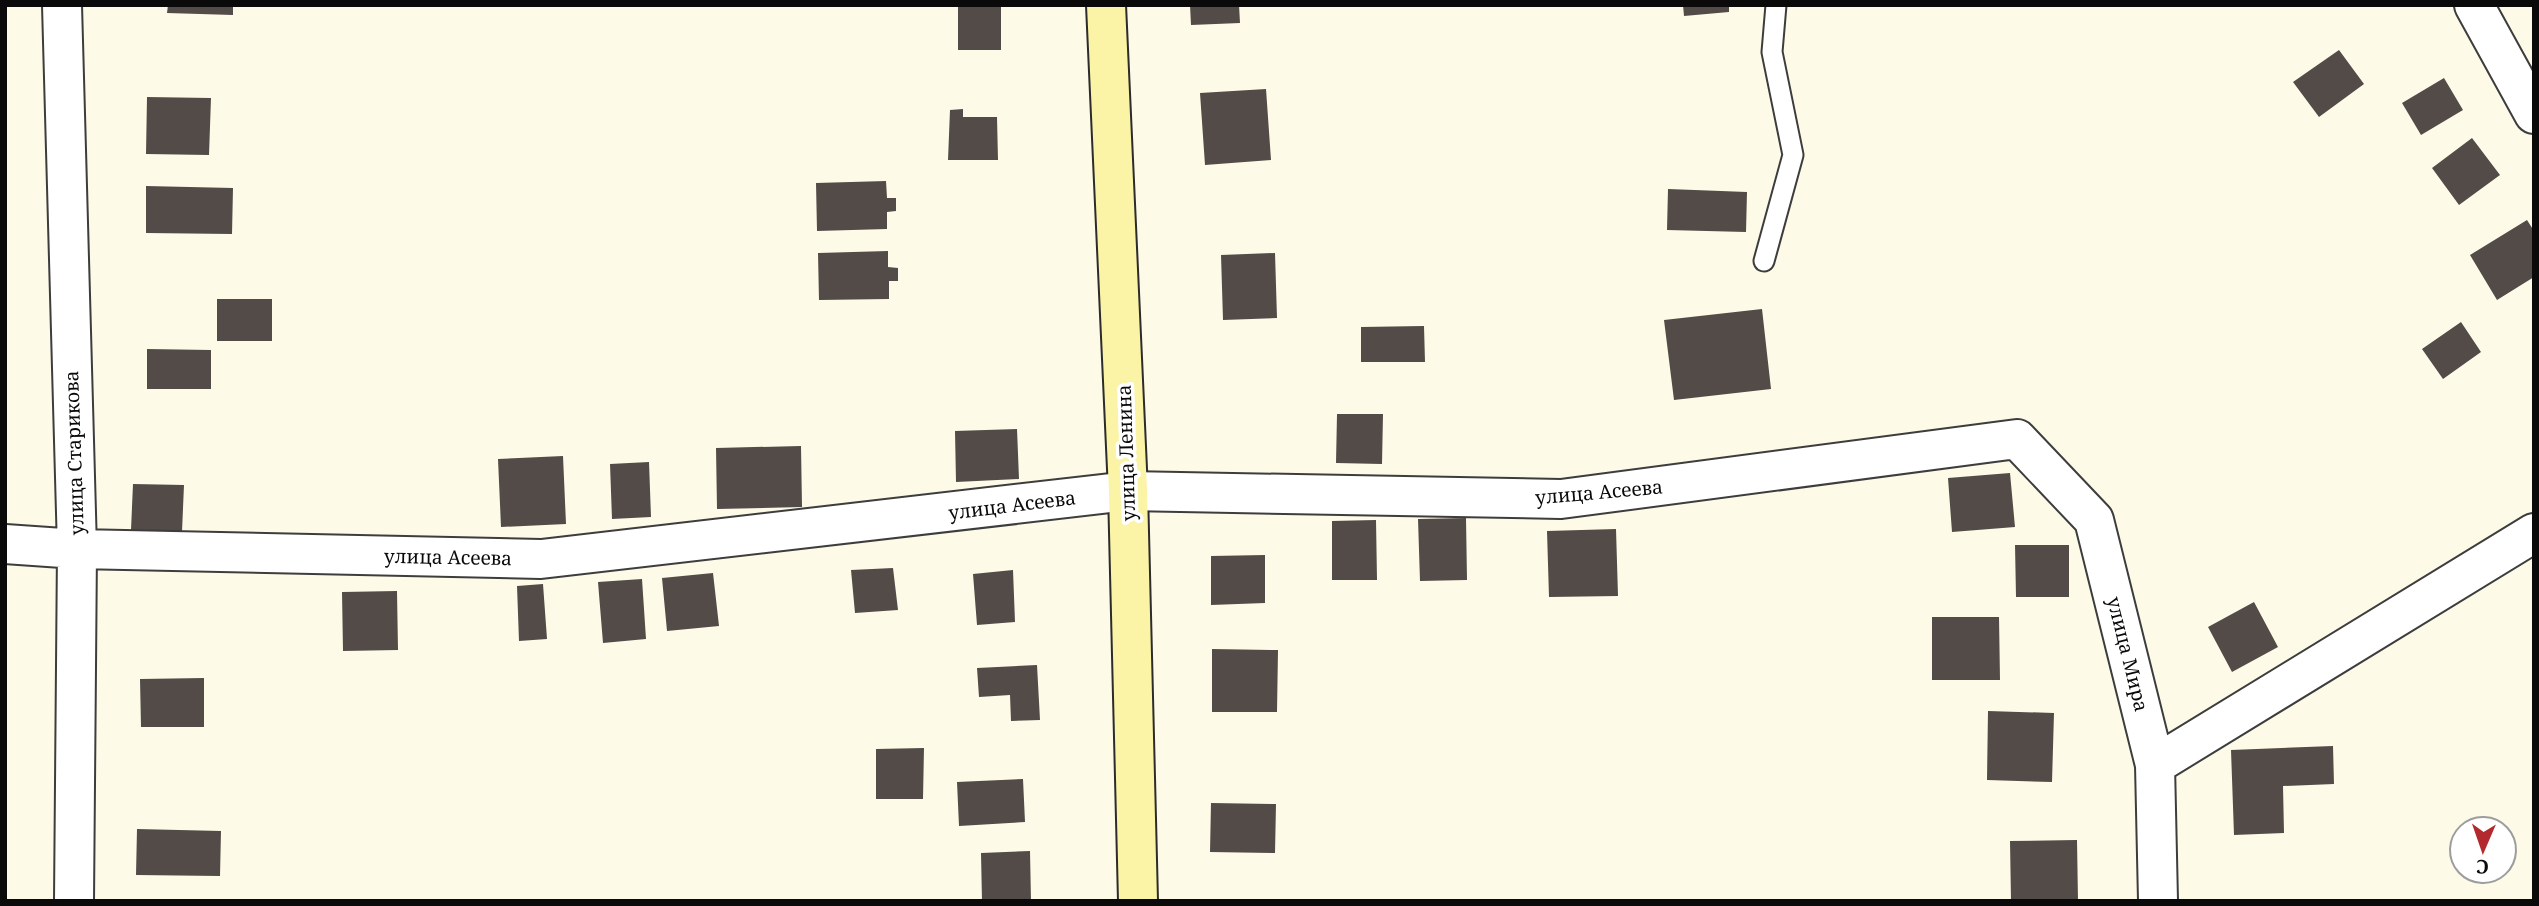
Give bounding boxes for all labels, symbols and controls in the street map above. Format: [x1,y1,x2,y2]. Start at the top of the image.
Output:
street label: улица Старикова [58,370,90,536]
street label: улица Ленина [1111,384,1141,522]
street label: улица Асеева [1534,473,1664,511]
street label: улица Асеева [947,484,1077,526]
street label: улица Асеева [384,543,512,571]
street label: улица Мира [2101,594,2155,714]
north arrow [2448,815,2518,885]
text: С [2476,854,2489,880]

